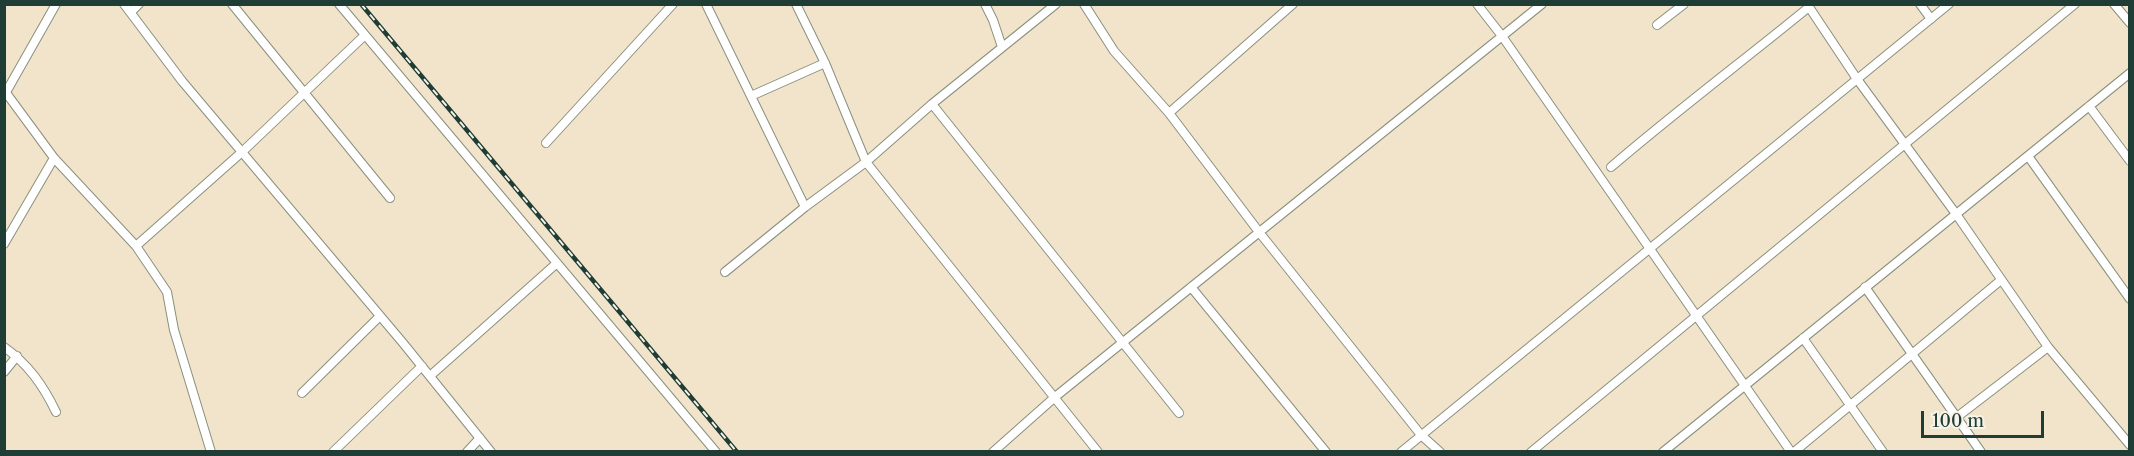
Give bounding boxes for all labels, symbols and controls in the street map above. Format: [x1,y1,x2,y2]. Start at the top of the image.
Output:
scale bar [1924,399,2047,437]
text: 100 m [1932,410,1984,432]

